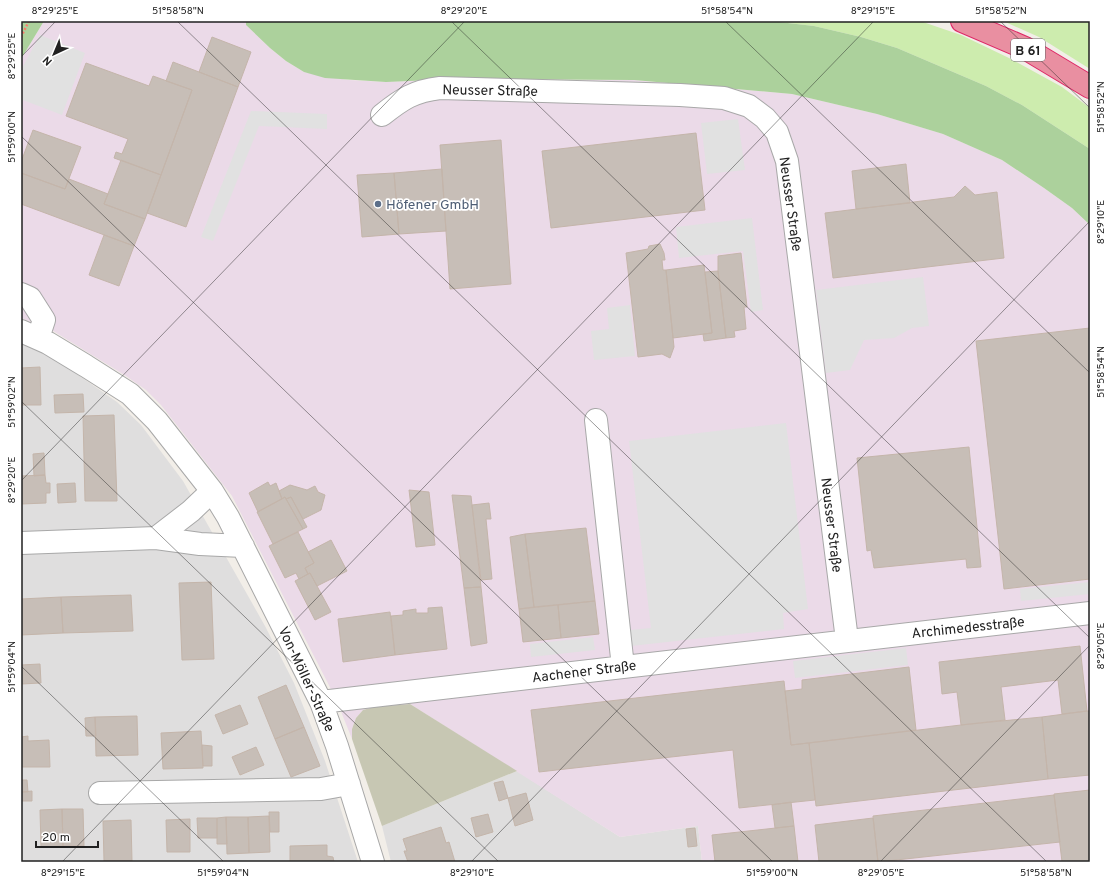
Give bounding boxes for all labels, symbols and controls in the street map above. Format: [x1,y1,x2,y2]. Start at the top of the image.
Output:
text: 8°29'25"E [32,5,78,18]
text: 51°58'58"N [152,5,204,18]
text: 8°29'20"E [441,5,488,18]
text: 51°58'54"N [701,5,753,18]
text: 8°29'15"E [851,5,895,18]
text: 51°58'52"N [975,5,1027,18]
text: 8°29'25"E [6,33,19,79]
north arrow [34,34,74,74]
road number: B 61 [1011,39,1045,61]
text: N [40,53,55,68]
text: 51°58'52"N [1095,81,1108,133]
street label: Neusser Straße [442,82,538,101]
text: 51°59'00"N [6,111,19,163]
street label: Neusser Straße [774,156,805,253]
place label: Höfener GmbH [386,197,479,214]
marker: Höfener GmbH [373,199,383,209]
text: 8°29'10"E [1095,200,1108,244]
text: 51°58'54"N [1095,346,1108,398]
text: 51°59'02"N [6,376,19,428]
text: 8°29'20"E [6,456,19,504]
street label: Neusser Straße [816,477,845,574]
street label: Archimedesstraße [911,614,1026,643]
text: 8°29'05"E [1095,622,1108,670]
street label: Von-Möller-Straße [274,624,337,735]
text: 51°59'04"N [6,641,19,693]
street label: Aachener Straße [531,658,637,687]
scale bar [36,823,98,849]
text: 20 m [42,830,70,846]
text: 8°29'15"E [41,867,85,880]
text: 51°59'04"N [197,867,249,880]
text: 8°29'10"E [450,867,494,880]
text: 51°59'00"N [746,867,798,880]
text: 8°29'05"E [857,867,905,880]
text: 51°58'58"N [1020,867,1072,880]

